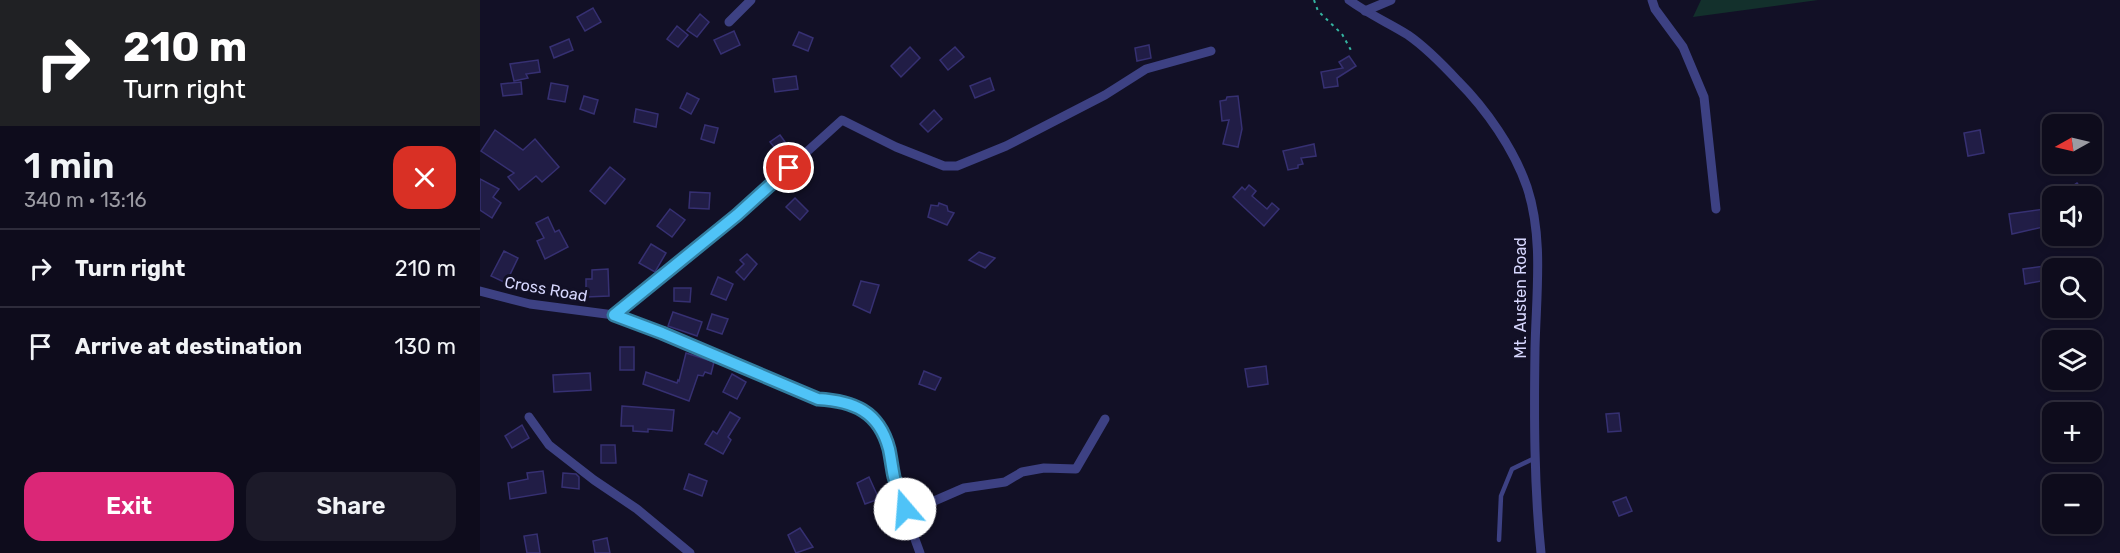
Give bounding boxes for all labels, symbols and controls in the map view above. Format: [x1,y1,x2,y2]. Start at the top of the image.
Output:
text: 210 m [123,22,247,72]
icon: right [24,24,102,102]
text: Turn right [123,73,246,105]
north arrow [2042,114,2102,174]
map controls [2042,114,2102,534]
pin [763,142,814,193]
text: 1 min [24,144,115,187]
button: close [393,146,456,209]
icon: arrive [772,151,805,184]
button: sound [2042,186,2102,246]
text: 340 m · 13:16 [24,188,147,212]
street label: Mt. Austen Road [1511,237,1530,359]
icon: right [24,252,57,285]
text: Turn right [75,255,185,282]
text: 210 m [395,255,456,282]
button: search [2042,258,2102,318]
street label: Cross Road [503,272,589,306]
icon: arrive [24,330,57,363]
button: layers [2042,330,2102,390]
text: Arrive at destination [75,333,302,360]
text: 130 m [394,333,456,360]
button: + [2042,402,2102,462]
button: Exit [24,472,234,541]
button: Share [246,472,456,541]
button: − [2042,474,2102,534]
position arrow [873,477,937,541]

